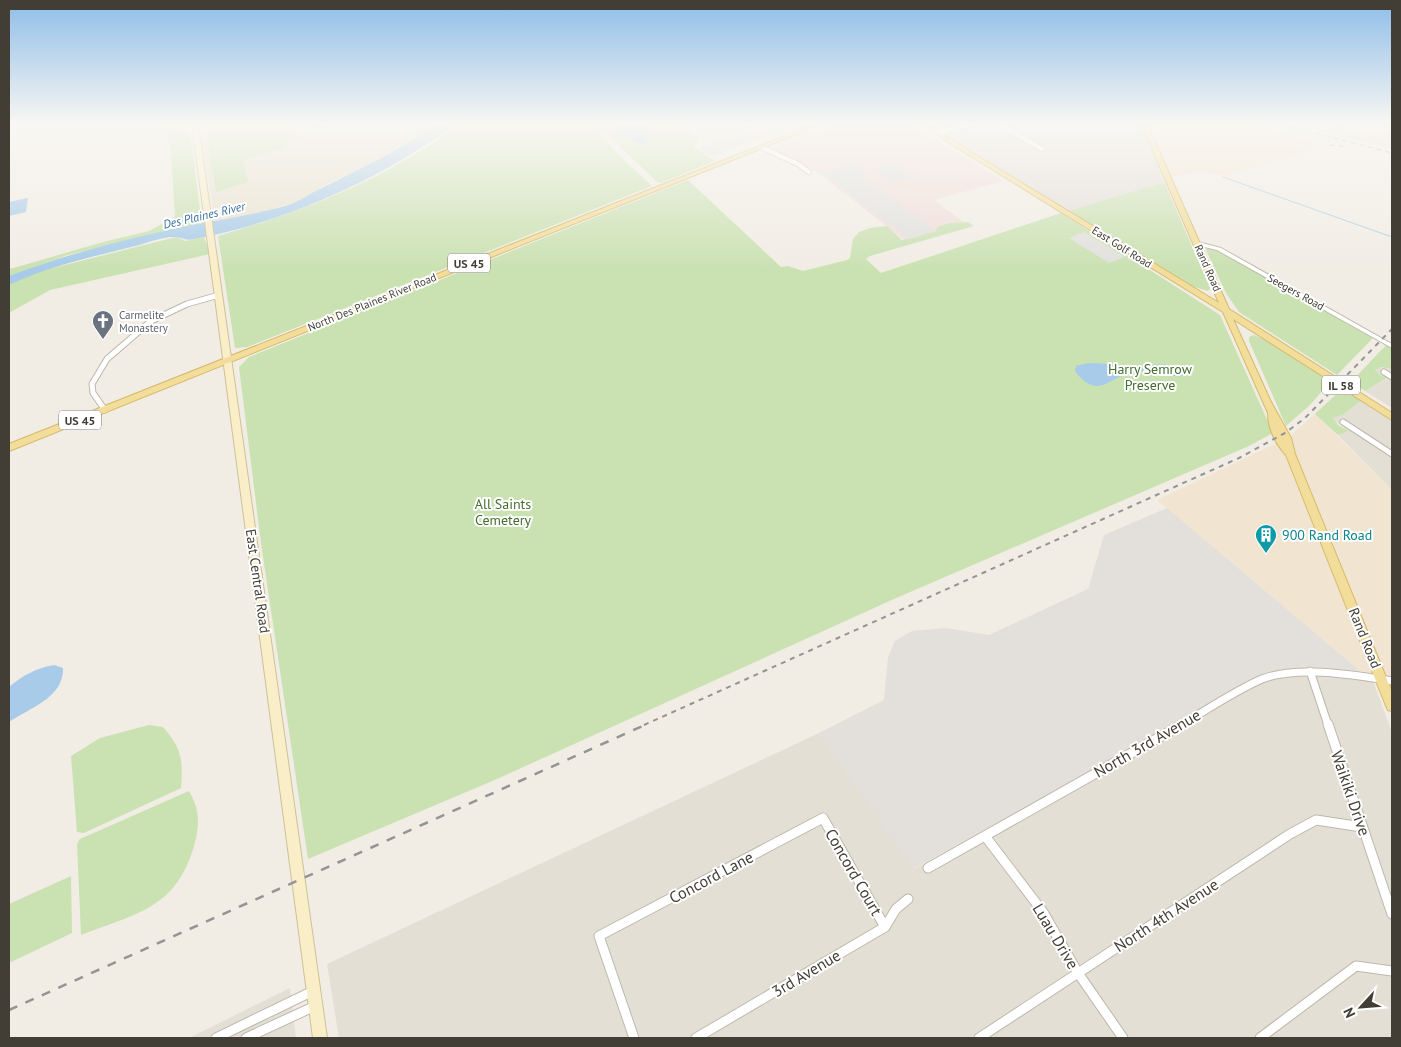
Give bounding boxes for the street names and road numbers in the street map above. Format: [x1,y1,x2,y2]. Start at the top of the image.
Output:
street label: East Golf Road [1089,223,1155,271]
street label: Rand Road [1191,242,1225,294]
road number: US 45 [448,254,490,272]
street label: North Des Plaines River Road [306,270,438,334]
street label: Seegers Road [1265,271,1327,313]
road number: IL 58 [1322,376,1360,394]
road number: US 45 [59,410,101,430]
street label: East Central Road [242,528,274,634]
street label: Rand Road [1345,605,1385,671]
street label: North 3rd Avenue [1090,704,1204,782]
street label: Waikiki Drive [1327,748,1375,838]
street label: Concord Court [821,825,887,919]
street label: Concord Lane [666,846,756,908]
street label: North 4th Avenue [1110,874,1222,956]
street label: Luau Drive [1029,899,1083,973]
street label: 3rd Avenue [768,945,844,1001]

